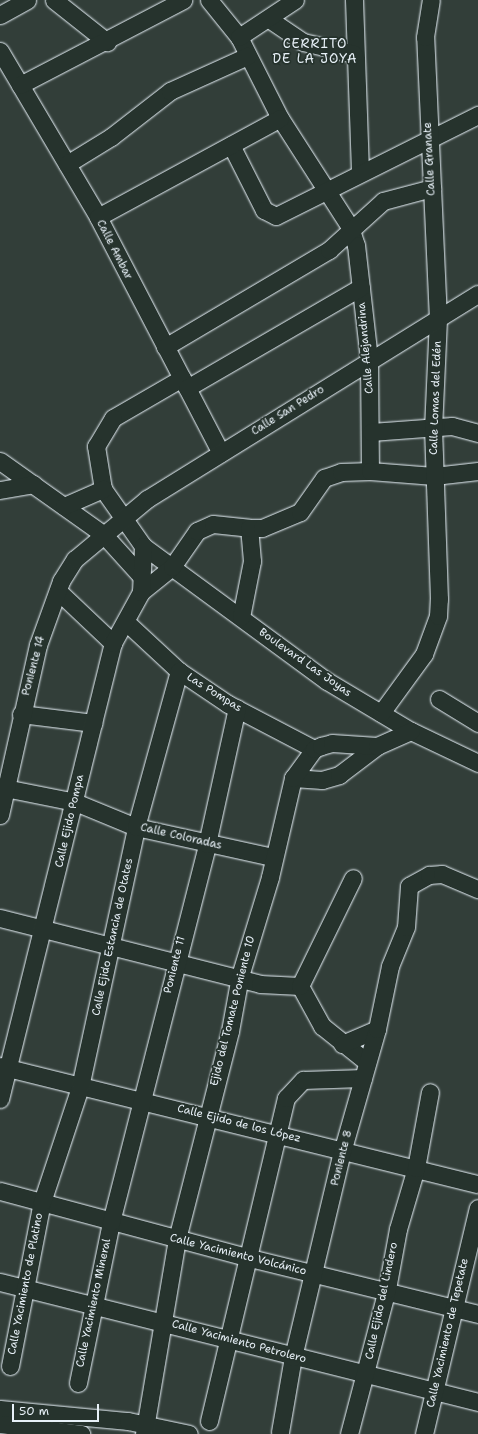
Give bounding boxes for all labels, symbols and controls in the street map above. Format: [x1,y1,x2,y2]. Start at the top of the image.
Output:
district label: CERRITO DE LA JOYA [272,37,358,68]
street label: Calle Granate [421,122,439,196]
street label: Calle Ambar [93,218,135,282]
street label: Calle Alejandrina [355,302,377,394]
street label: Calle Lomas del Edén [427,341,445,455]
street label: Calle San Pedro [249,383,327,439]
street label: Boulevard Las Joyas [256,626,354,700]
street label: Poniente 14 [20,635,48,697]
street label: Las Pompas [184,671,244,715]
street label: Calle Ejido Pompa [53,773,87,869]
street label: Calle Coloradas [139,821,223,853]
street label: Calle Ejido Estancia de Otates [90,857,136,1017]
street label: Poniente 11 [162,935,188,995]
street label: Ejido del Tomate Poniente 10 [208,935,258,1087]
street label: Calle Ejido de los López [176,1102,302,1146]
street label: Poniente 8 [329,1129,355,1187]
street label: Calle Yacimiento de Platino [6,1212,46,1356]
street label: Calle Yacimiento Volcánico [168,1232,308,1278]
street label: Calle Yacimiento Mineral [74,1238,114,1368]
street label: Calle Ejido del Lindero [363,1241,401,1361]
street label: Calle Yacimiento de Tepetate [424,1257,472,1409]
street label: Calle Yacimiento Petrolero [170,1318,308,1366]
scale bar [14,1396,101,1422]
text: 50 m [19,1403,49,1419]

